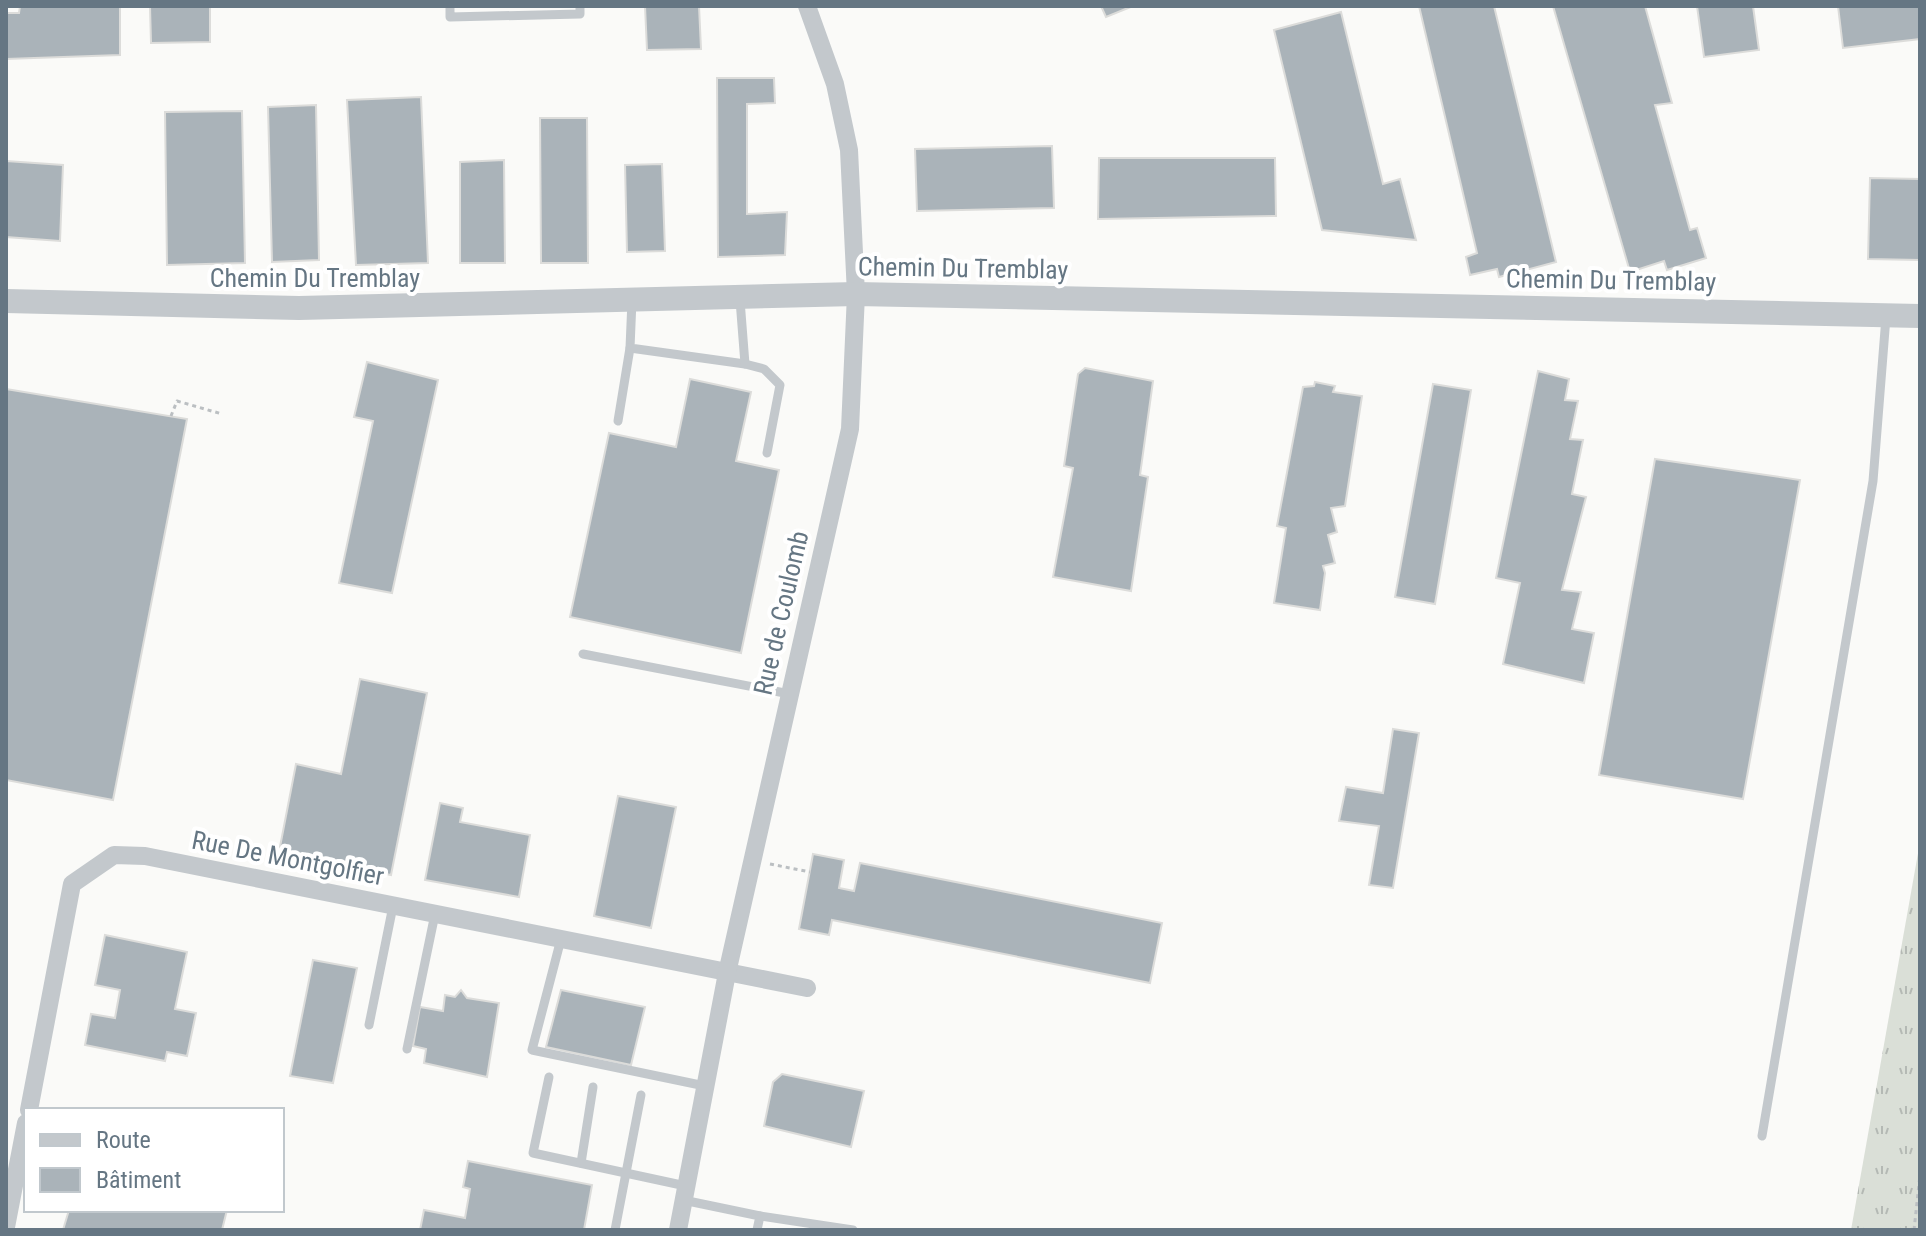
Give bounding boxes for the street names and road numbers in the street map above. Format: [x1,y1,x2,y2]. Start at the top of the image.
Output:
street label: Chemin Du Tremblay [858,251,1069,285]
street label: Chemin Du Tremblay [210,263,420,293]
street label: Chemin Du Tremblay [1506,263,1717,297]
street label: Rue de Coulomb [748,528,814,698]
street label: Rue De Montgolfier [189,825,387,891]

